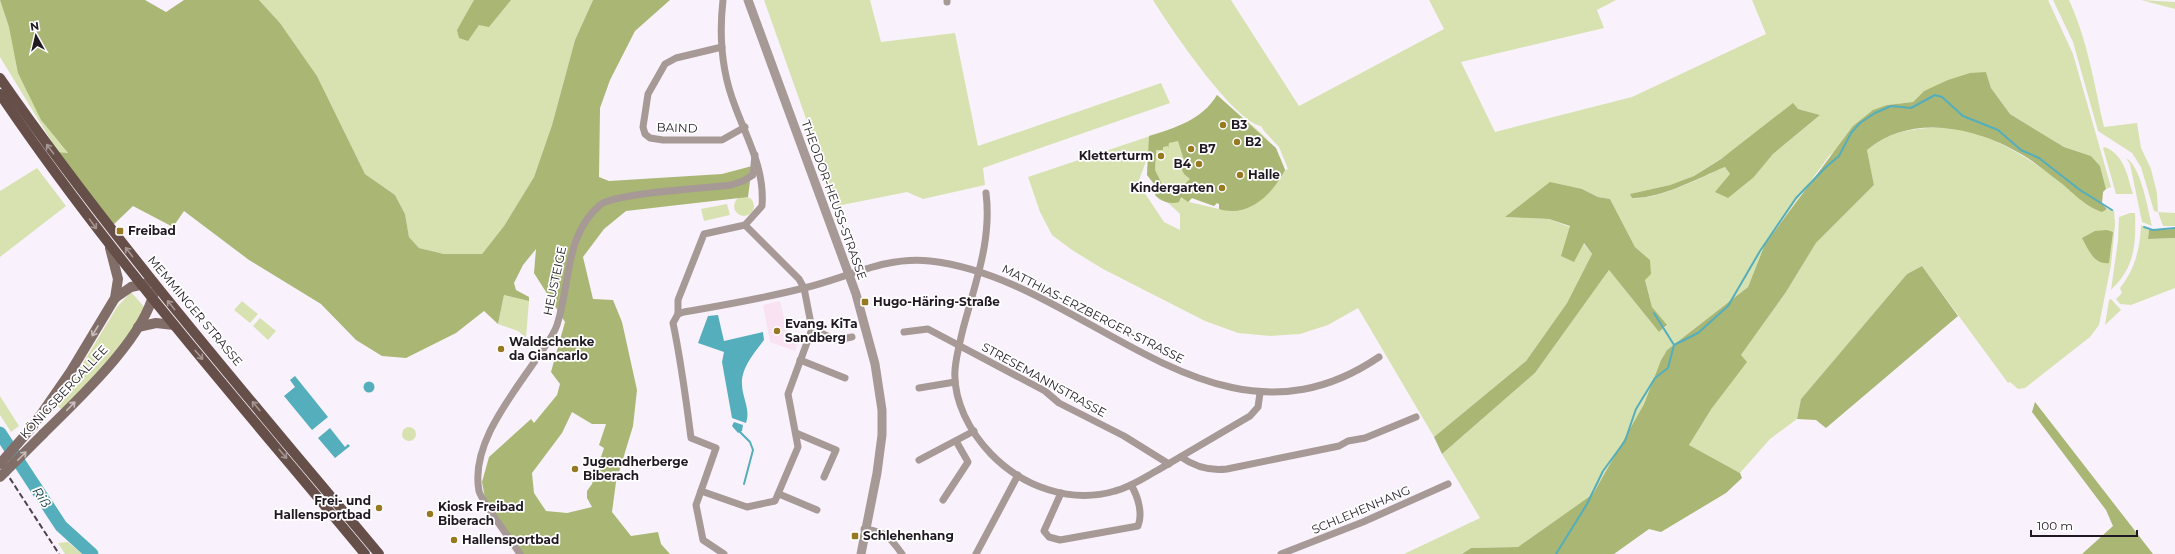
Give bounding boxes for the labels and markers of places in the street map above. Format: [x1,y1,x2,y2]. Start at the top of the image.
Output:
place label: B3 [1231,117,1247,132]
marker: B3 [1218,120,1228,130]
place label: B2 [1245,134,1261,149]
marker: B2 [1232,137,1242,147]
place label: B7 [1199,141,1216,156]
marker: B7 [1186,144,1196,154]
place label: Kletterturm [1079,148,1153,163]
marker: Kletterturm [1156,151,1166,161]
place label: B4 [1174,156,1192,171]
marker: B4 [1194,159,1204,169]
place label: Halle [1248,167,1280,182]
marker: Halle [1235,170,1245,180]
place label: Kindergarten [1130,180,1214,195]
marker: Kindergarten [1217,183,1227,193]
place label: Freibad [128,223,176,238]
marker: Freibad [115,226,125,236]
place label: Hugo-Häring-Straße [873,294,1000,309]
marker: Hugo-Häring-Straße [860,297,870,307]
place label: Evang. KiTa Sandberg [785,316,858,345]
marker: Evang. KiTa Sandberg [772,326,782,336]
place label: Waldschenke da Giancarlo [509,334,595,363]
marker: Waldschenke da Giancarlo [496,344,506,354]
place label: Jugendherberge Biberach [582,454,689,483]
marker: Jugendherberge Biberach [570,464,580,474]
place label: Frei- und Hallensportbad [274,493,371,522]
place label: Kiosk Freibad Biberach [438,499,524,528]
marker: Frei- und Hallensportbad [374,503,384,513]
marker: Kiosk Freibad Biberach [425,509,435,519]
place label: Schlehenhang [863,528,954,543]
marker: Schlehenhang [850,531,860,541]
place label: Hallensportbad [462,532,559,547]
marker: Hallensportbad [449,535,459,545]

